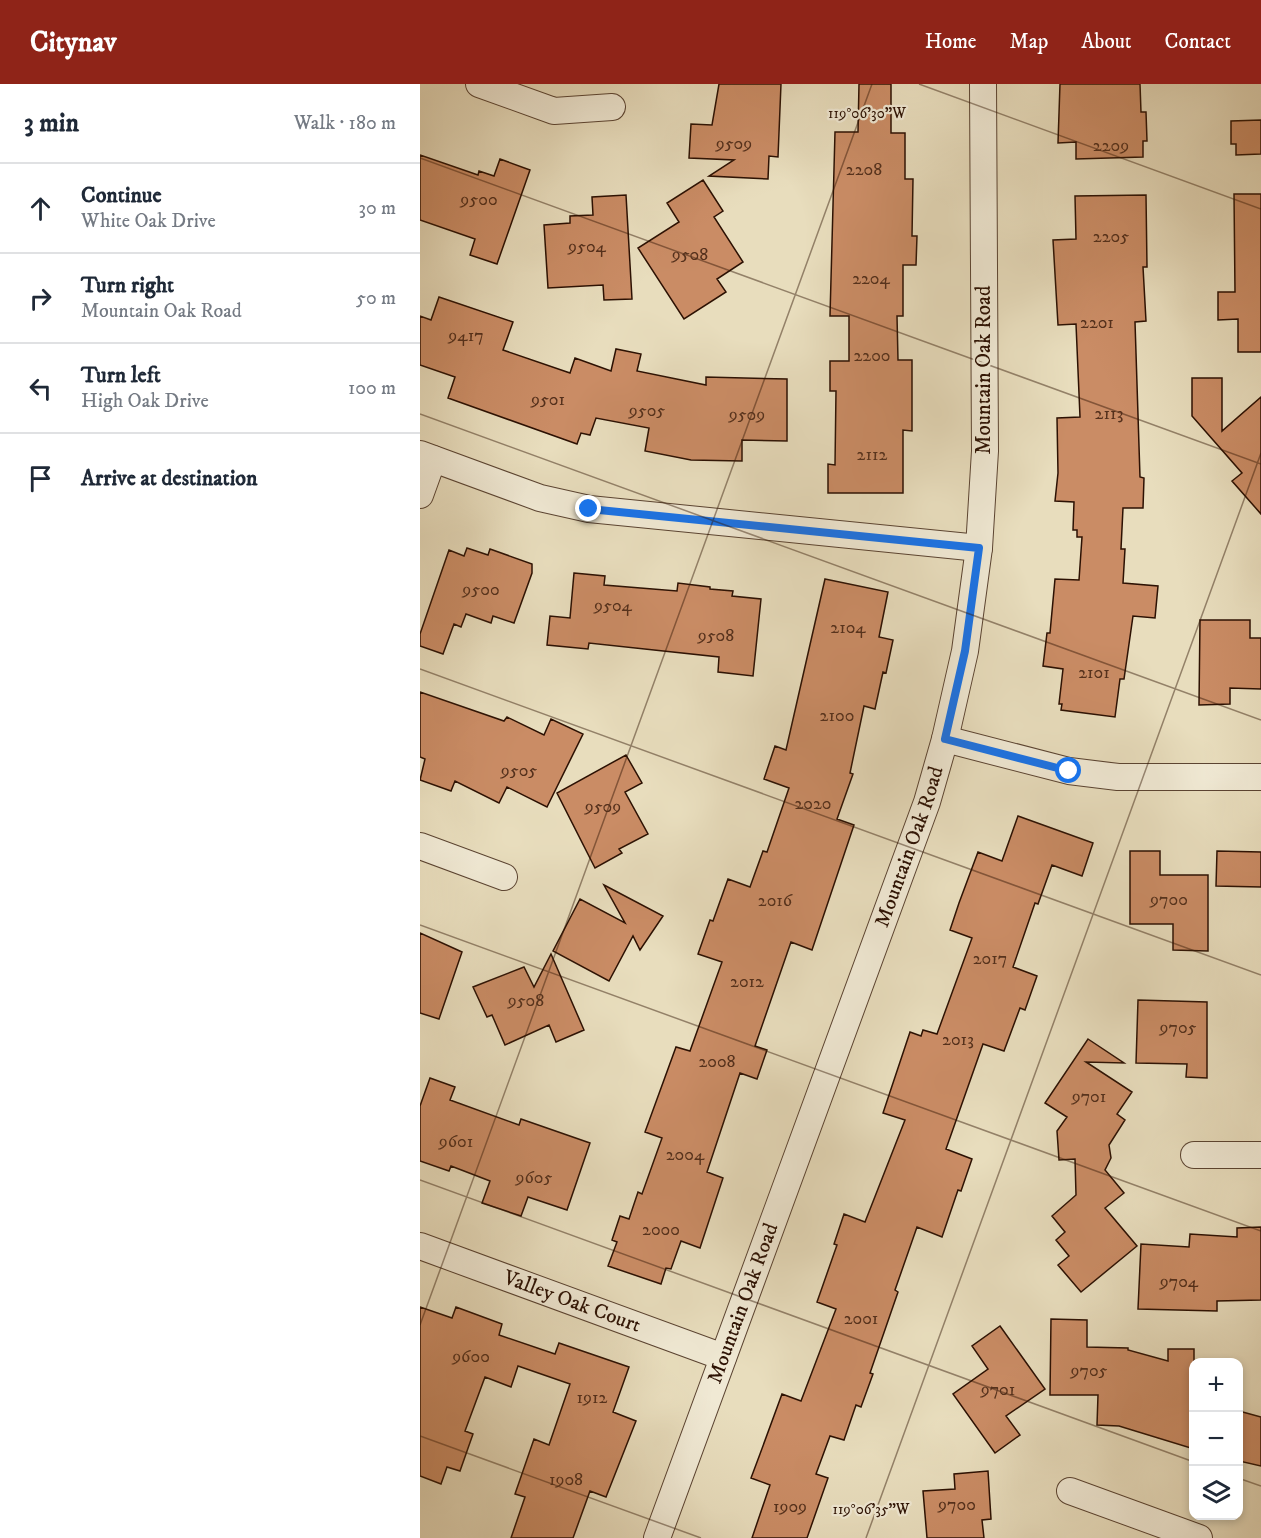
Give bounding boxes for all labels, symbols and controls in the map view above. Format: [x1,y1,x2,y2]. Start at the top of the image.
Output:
text: Citynav [30,25,117,60]
text: Home [925,29,977,55]
text: Map [1010,29,1048,55]
text: About [1081,29,1132,55]
text: Contact [1165,29,1231,55]
text: 119°06'30"W [828,104,906,123]
text: 3 min [24,107,79,140]
text: Walk · 180 m [294,111,396,136]
house number: 9509 [715,133,752,155]
house number: 2209 [1093,135,1129,157]
house number: 2208 [846,159,882,181]
text: Continue [81,182,162,209]
house number: 9500 [459,189,498,211]
icon: ahead [24,192,57,225]
text: 30 m [358,196,396,221]
text: White Oak Drive [81,209,216,234]
house number: 2205 [1093,226,1129,248]
house number: 9504 [567,236,607,258]
house number: 9508 [671,244,708,266]
house number: 2204 [852,268,890,290]
text: Turn right [81,272,174,299]
icon: right [24,282,57,315]
street label: Mountain Oak Road [971,285,997,454]
text: 50 m [356,286,396,311]
text: Mountain Oak Road [81,299,242,324]
house number: 2201 [1080,312,1114,334]
house number: 9417 [447,325,484,347]
house number: 2200 [853,345,891,367]
text: Turn left [81,362,161,389]
icon: left [24,372,57,405]
text: 100 m [348,376,396,401]
text: High Oak Drive [81,389,209,414]
house number: 9501 [530,389,565,411]
house number: 9505 [628,400,665,422]
house number: 2113 [1095,403,1123,425]
house number: 9509 [728,404,765,426]
house number: 2112 [857,444,888,466]
icon: arrive [24,462,57,495]
text: Arrive at destination [81,465,258,492]
route end [575,495,601,521]
house number: 9500 [461,579,500,601]
house number: 9504 [593,595,633,617]
house number: 2104 [830,617,866,639]
house number: 9508 [697,625,734,647]
house number: 2101 [1078,662,1110,684]
house number: 2100 [820,705,854,727]
route start [1055,757,1081,783]
house number: 9505 [500,760,537,782]
street label: Mountain Oak Road [869,763,950,931]
house number: 2020 [794,793,832,815]
house number: 9509 [584,796,621,818]
house number: 9700 [1149,889,1188,911]
house number: 2016 [758,890,793,912]
house number: 2017 [973,948,1007,970]
house number: 2012 [730,971,764,993]
house number: 9508 [507,990,544,1012]
house number: 9705 [1158,1017,1197,1039]
house number: 2013 [942,1029,974,1051]
house number: 2008 [698,1051,736,1073]
house number: 9701 [1071,1086,1106,1108]
house number: 9601 [438,1131,473,1153]
house number: 2004 [666,1144,705,1166]
house number: 9605 [515,1167,553,1189]
house number: 2000 [642,1219,680,1241]
street label: Mountain Oak Road [702,1219,785,1387]
street label: Valley Oak Court [499,1264,645,1339]
house number: 9704 [1159,1271,1199,1293]
house number: 2001 [844,1308,878,1330]
house number: 9600 [451,1346,490,1368]
map controls [1189,1358,1243,1520]
button: + [1189,1358,1243,1412]
house number: 9705 [1069,1360,1108,1382]
house number: 9701 [980,1379,1015,1401]
house number: 1912 [577,1387,608,1409]
button: − [1189,1412,1243,1466]
button: layers [1189,1466,1243,1520]
house number: 1908 [549,1469,583,1491]
house number: 9700 [937,1494,976,1516]
house number: 1909 [773,1496,807,1518]
text: 119°06'35"W [832,1500,910,1519]

